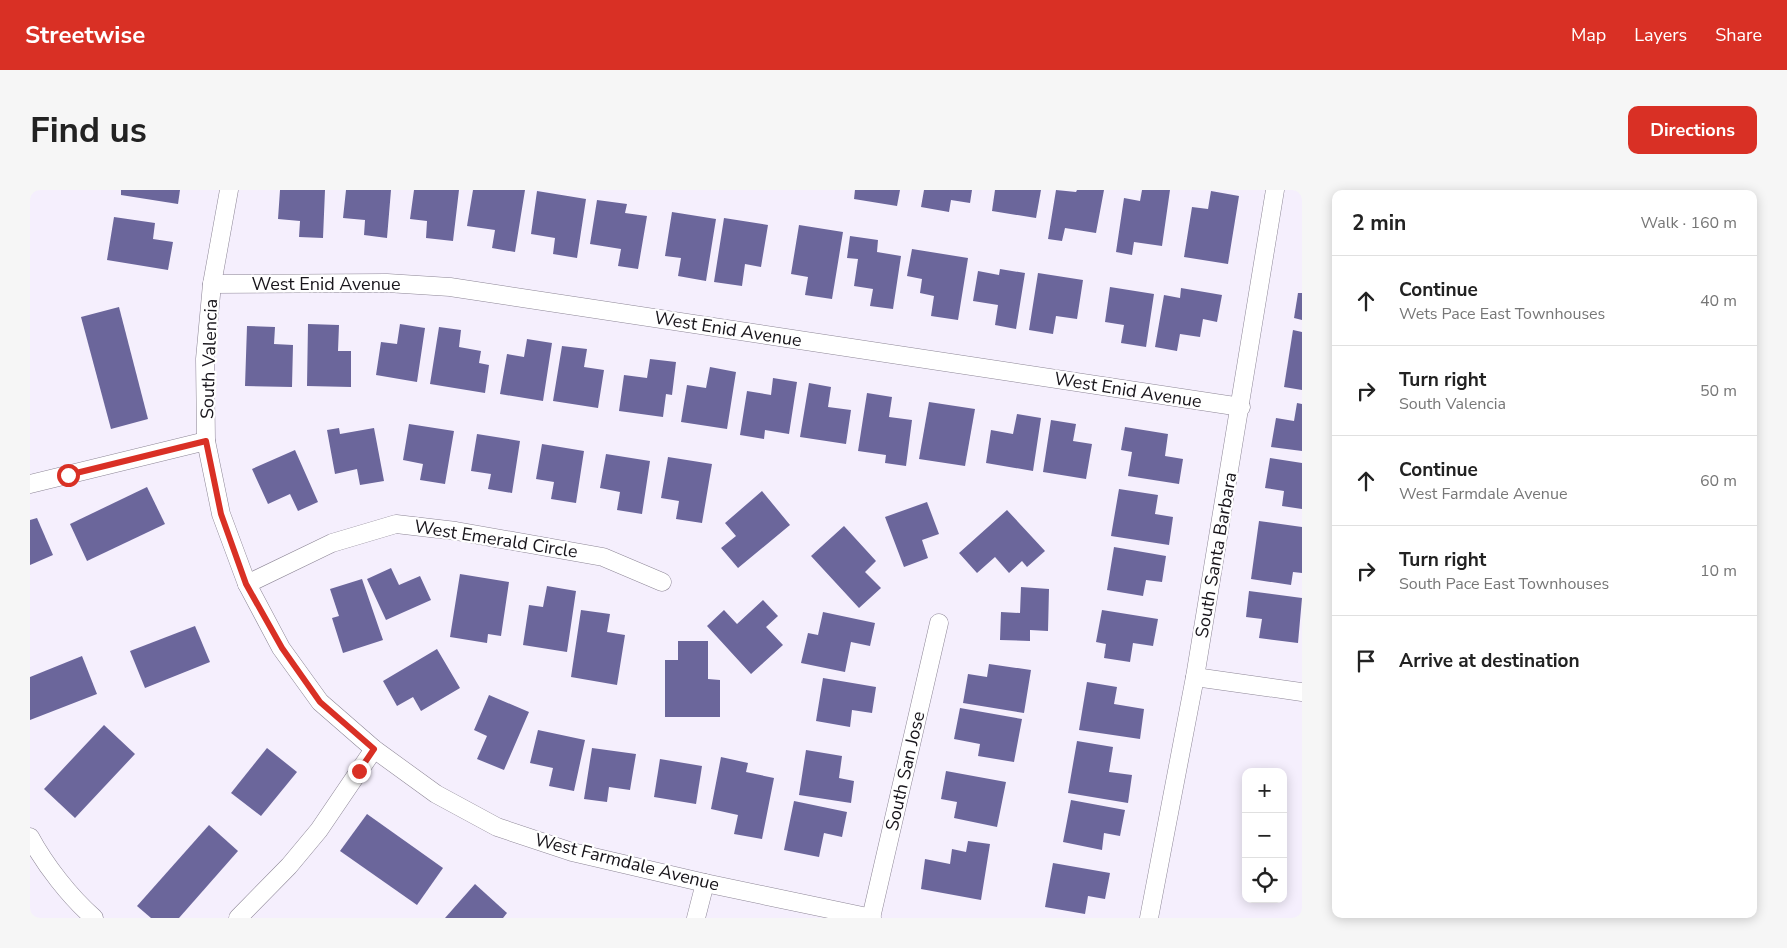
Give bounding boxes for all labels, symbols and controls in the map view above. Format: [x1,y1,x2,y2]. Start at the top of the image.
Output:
text: Streetwise [25,19,145,51]
text: Map [1571,23,1606,47]
text: Layers [1634,23,1687,47]
text: Share [1715,23,1762,47]
button: Directions [1628,106,1757,154]
text: Find us [30,107,147,154]
text: 2 min [1352,209,1406,237]
text: Walk · 160 m [1641,212,1737,234]
street label: West Enid Avenue [251,272,401,296]
text: Continue [1399,277,1478,303]
icon: ahead [1352,287,1380,315]
text: 40 m [1700,290,1737,312]
street label: South Valencia [195,298,223,420]
text: Wets Pace East Townhouses [1399,303,1605,325]
street label: West Enid Avenue [652,305,804,353]
street label: West Enid Avenue [1052,366,1204,414]
text: Turn right [1399,367,1486,393]
icon: right [1352,377,1380,405]
text: 50 m [1700,380,1737,402]
text: South Valencia [1399,393,1506,415]
text: Continue [1399,457,1478,483]
route start [57,464,80,487]
icon: ahead [1352,467,1380,495]
street label: South Santa Barbara [1190,470,1242,640]
text: 60 m [1700,470,1737,492]
text: West Farmdale Avenue [1399,483,1567,505]
street label: West Emerald Circle [412,514,580,564]
text: Turn right [1399,547,1486,573]
icon: right [1352,557,1380,585]
text: 10 m [1700,560,1737,582]
text: South Pace East Townhouses [1399,573,1609,595]
icon: arrive [1352,647,1380,675]
text: Arrive at destination [1399,648,1580,674]
street label: South San Jose [880,709,930,833]
route end [348,760,371,783]
map controls [1242,768,1287,903]
button: + [1242,768,1287,813]
button: − [1242,813,1287,858]
street label: West Farmdale Avenue [532,827,722,897]
button: locate [1242,858,1287,903]

